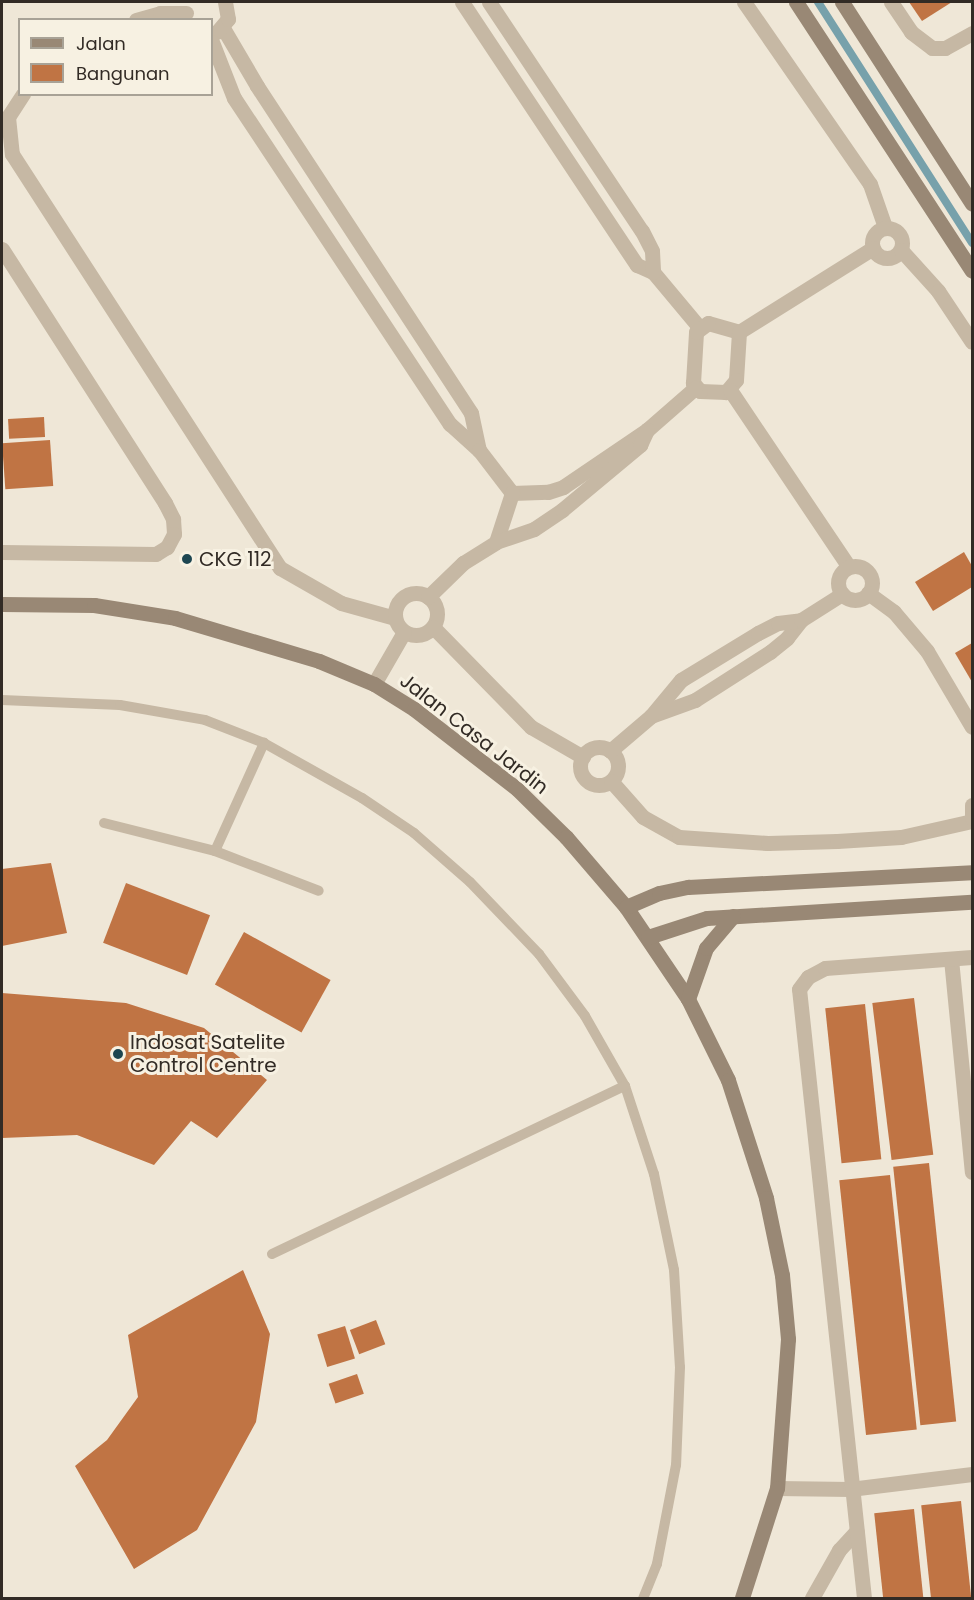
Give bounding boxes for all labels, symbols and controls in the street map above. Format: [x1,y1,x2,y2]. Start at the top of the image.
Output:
legend [18,18,213,96]
text: Jalan [76,31,126,56]
text: Bangunan [76,61,170,86]
place label: CKG 112 [199,547,272,571]
marker: CKG 112 [180,552,194,566]
street label: Jalan Casa Jardin [395,669,553,799]
place label: Indosat Satelite Control Centre [130,1030,285,1077]
marker: Indosat Satelite Control Centre [111,1047,125,1061]

